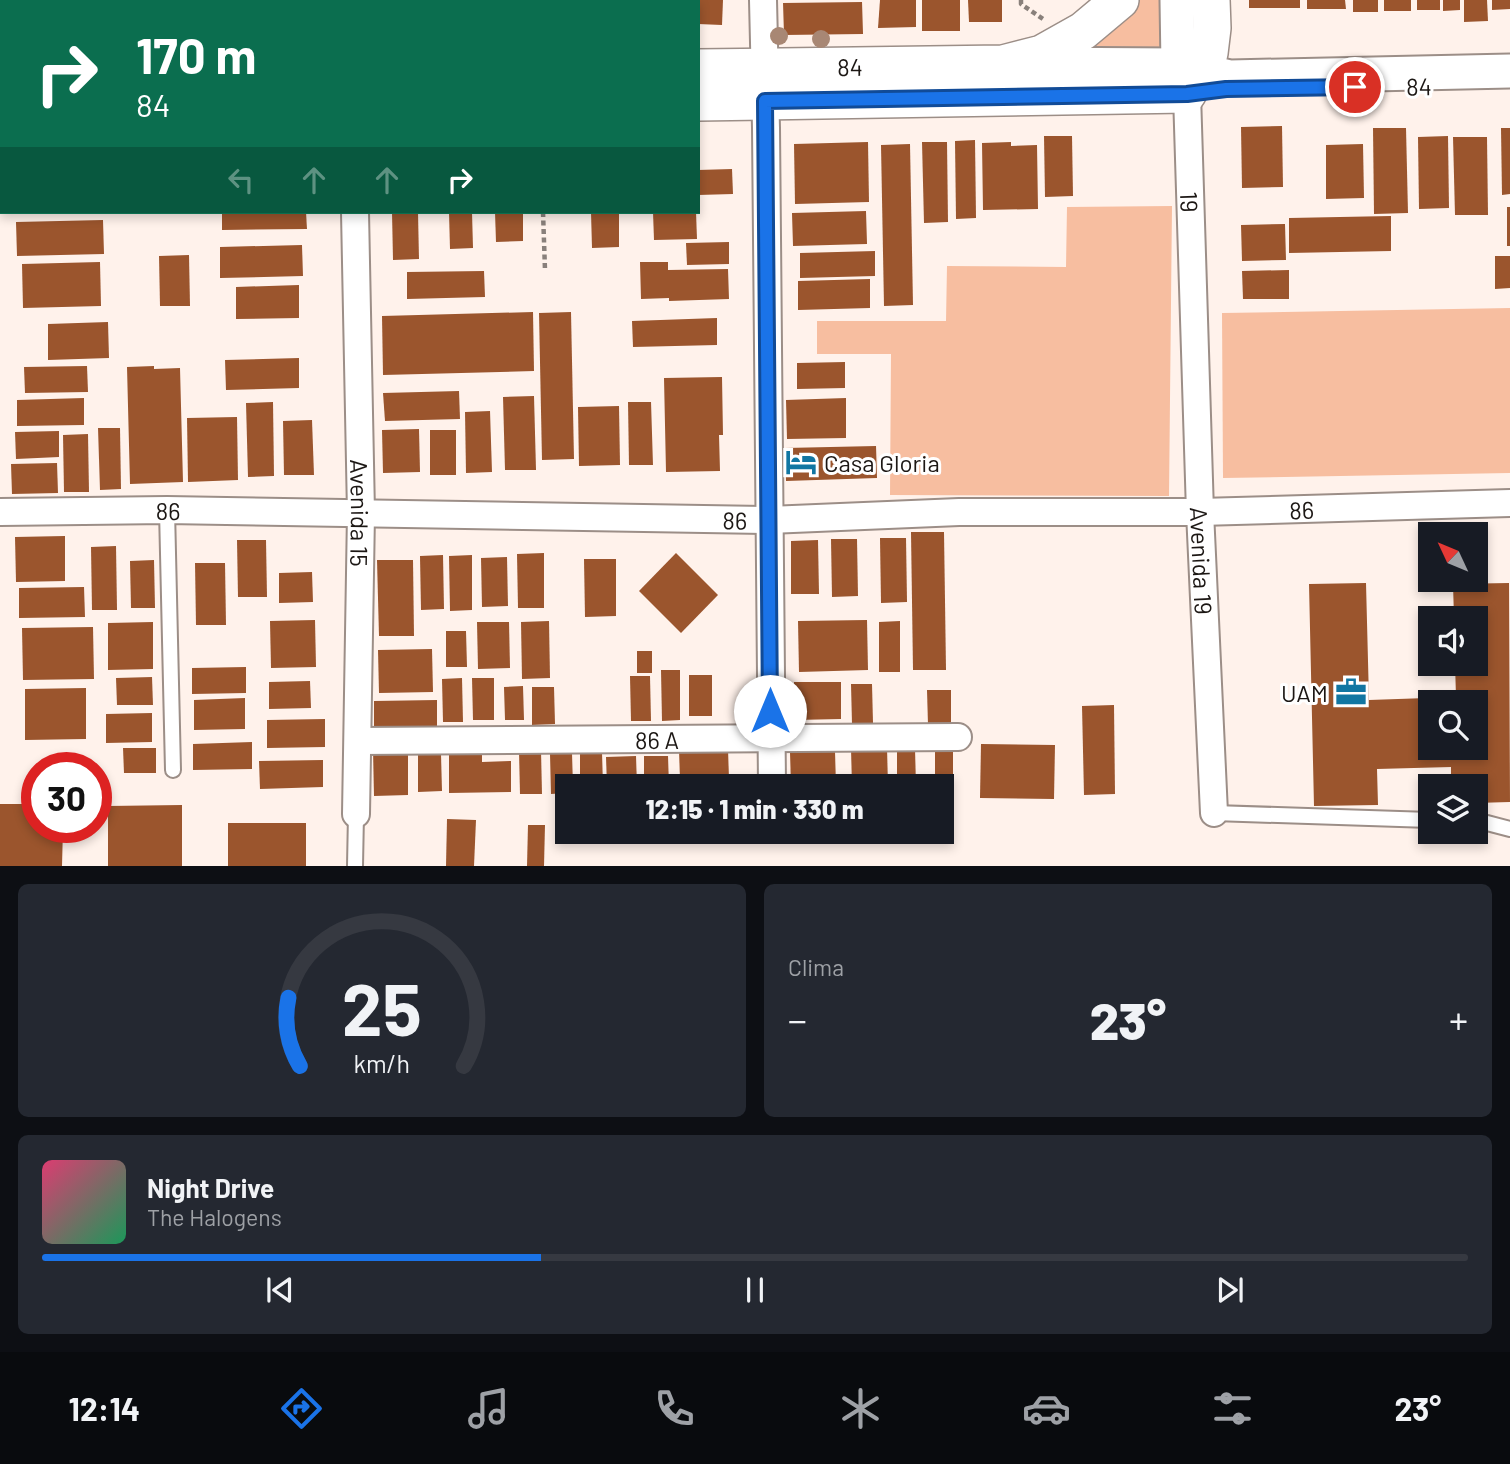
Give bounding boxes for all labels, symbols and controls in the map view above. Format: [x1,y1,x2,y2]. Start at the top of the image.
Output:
text: 170 m [136,25,256,84]
icon: right [21,28,112,119]
street label: 84 [837,51,863,81]
pin [1325,57,1385,117]
icon: arrive [1336,68,1374,106]
street label: 84 [1406,71,1432,101]
text: 84 [136,85,170,123]
icon: left [222,161,260,199]
icon: ahead [295,161,333,199]
icon: ahead [368,161,406,199]
icon: right [441,161,479,199]
street label: 19 [1176,191,1205,213]
hotel icon: Casa Gloria [784,445,818,479]
place label: Casa Gloria [824,448,940,477]
street label: Avenida 15 [345,459,376,567]
street label: 86 [1289,494,1315,524]
street label: 86 [155,495,181,525]
street label: 86 [722,505,748,534]
street label: Avenida 19 [1185,506,1219,615]
north arrow [1418,522,1488,592]
map controls [1418,522,1488,844]
button: sound [1418,606,1488,676]
position arrow [733,674,807,748]
office icon: UAM [1334,675,1368,709]
place label: UAM [1281,678,1328,707]
button: search [1418,690,1488,760]
street label: 86 A [635,724,679,754]
speed limit sign: 30 [21,752,112,843]
button: layers [1418,774,1488,844]
text: 12:15 · 1 min · 330 m [645,793,864,824]
text: Clima [788,953,844,981]
text: 25 [342,964,422,1052]
text: 23° [1090,988,1166,1050]
text: − [788,996,807,1042]
text: + [1449,996,1468,1042]
text: km/h [354,1048,410,1078]
text: Night Drive [147,1172,274,1203]
text: The Halogens [147,1203,282,1231]
icon: previous [261,1271,299,1309]
icon: pause [736,1271,774,1309]
icon: next [1211,1271,1249,1309]
icon: directions [277,1384,326,1433]
icon: music [464,1384,513,1433]
icon: phone [650,1384,699,1433]
icon: climate [836,1384,885,1433]
icon: car [1022,1384,1071,1433]
icon: filters [1208,1384,1257,1433]
text: 12:14 [69,1389,140,1427]
text: 23° [1395,1389,1441,1427]

